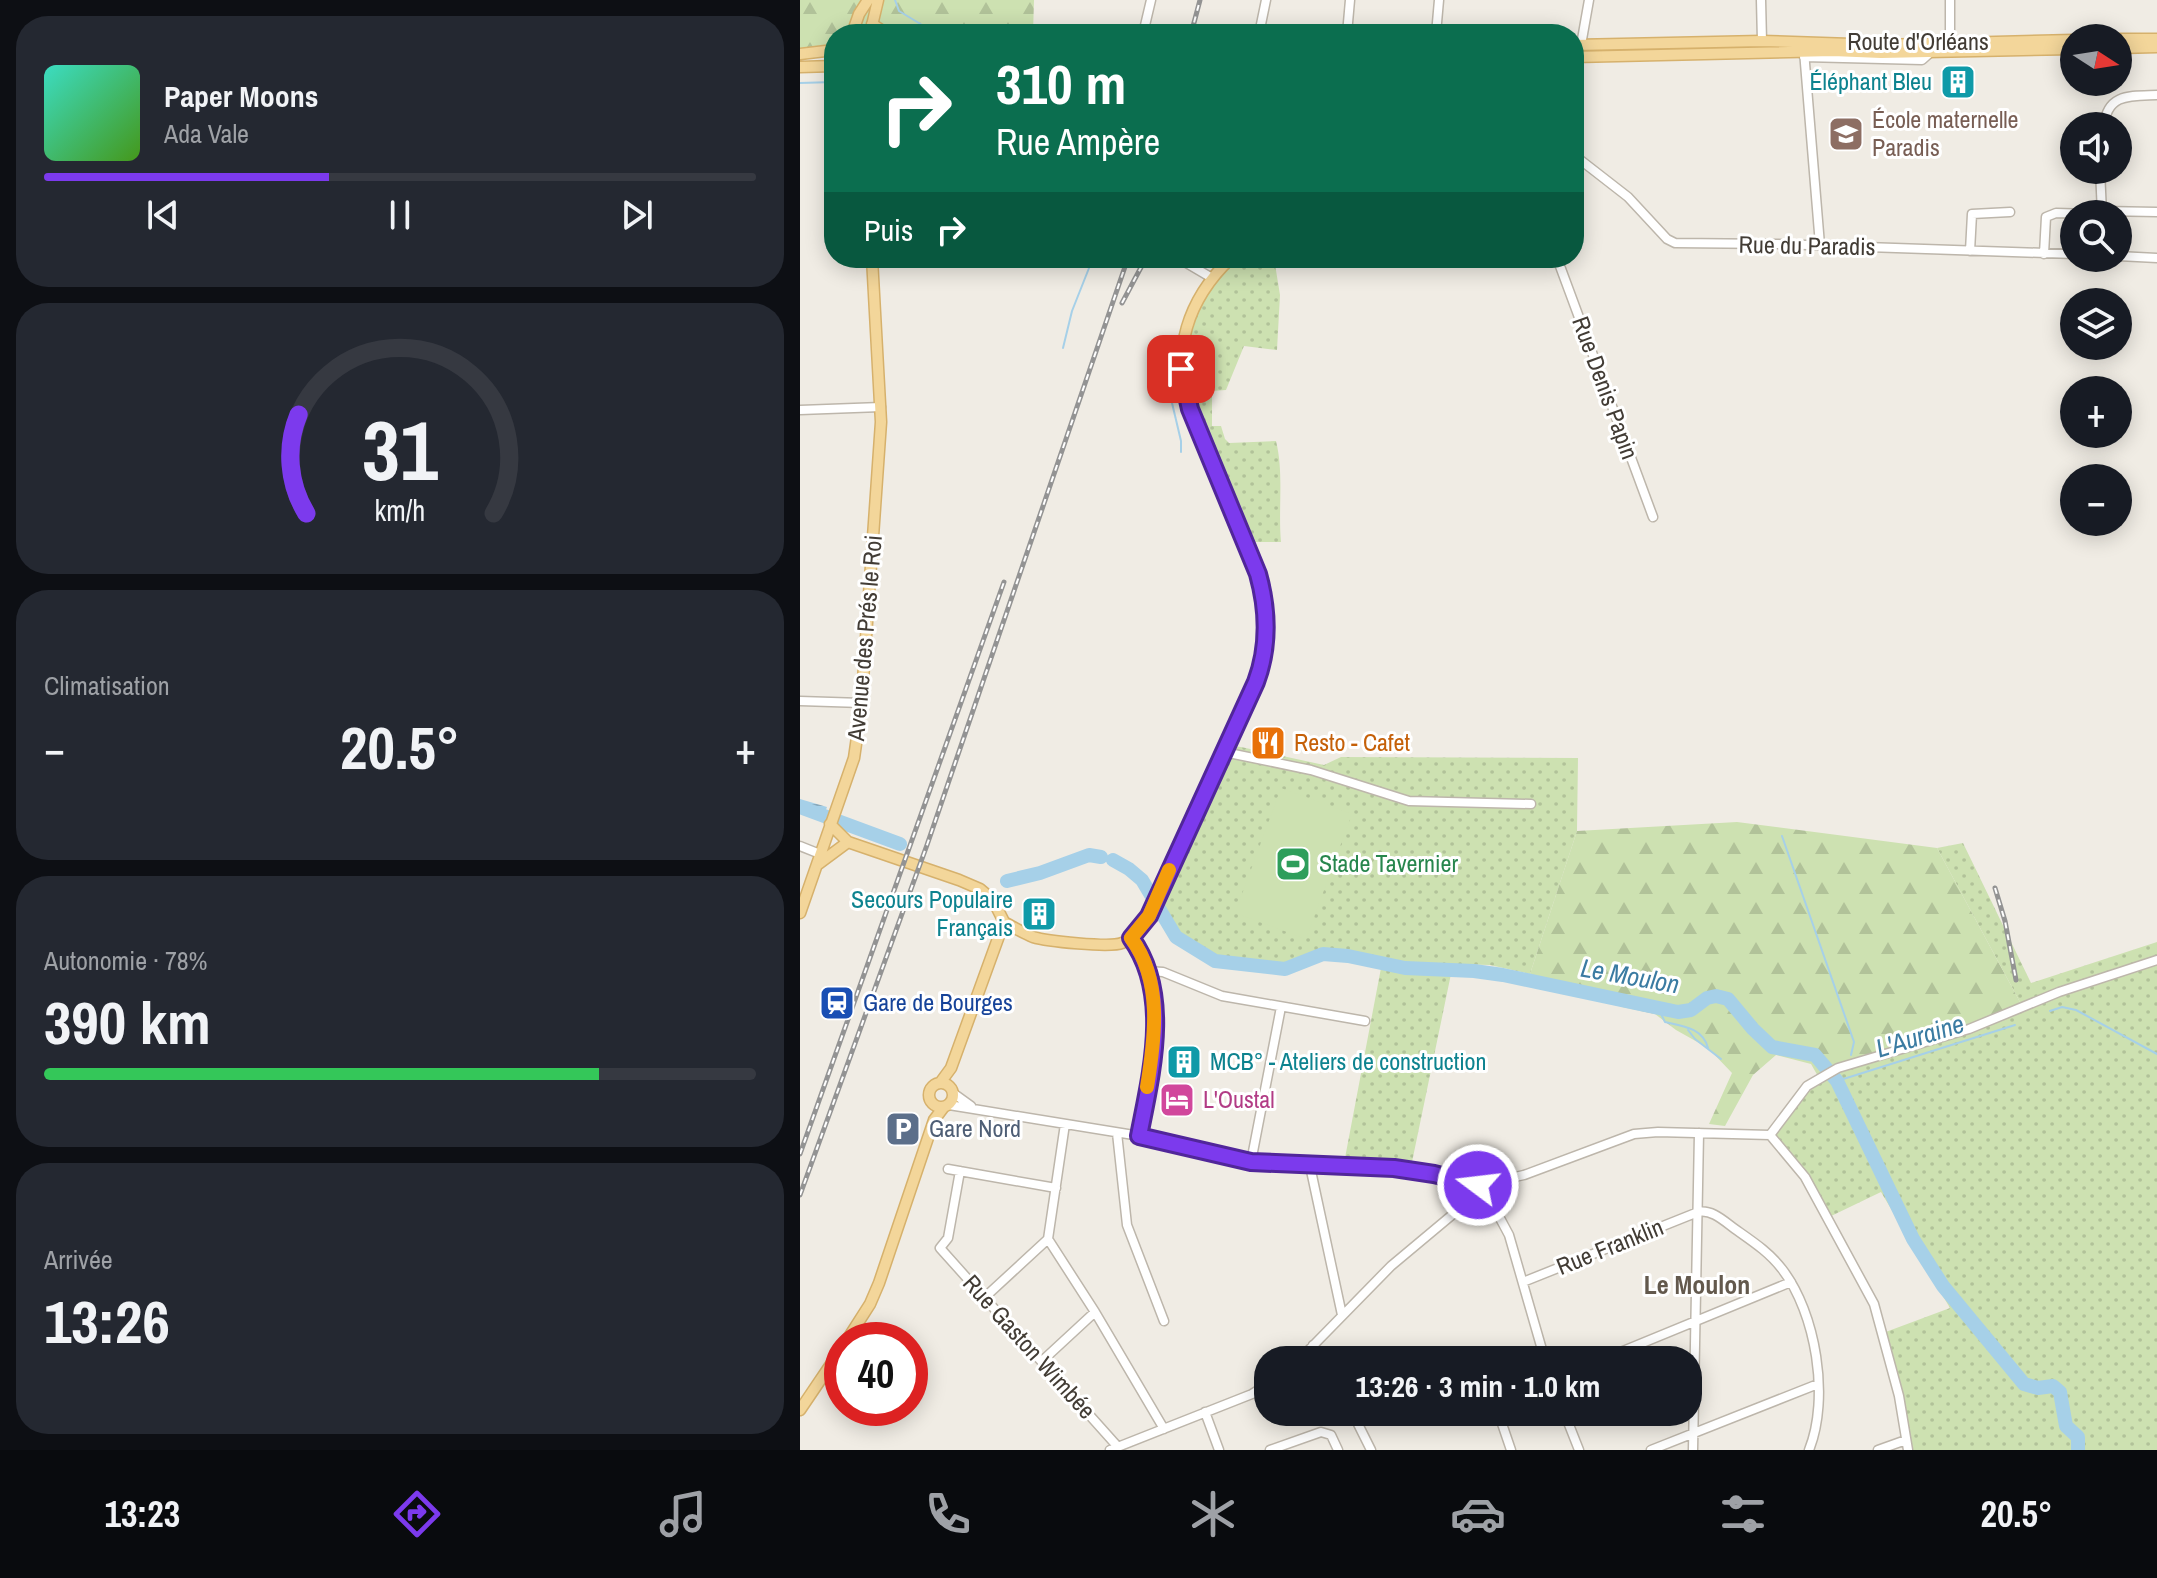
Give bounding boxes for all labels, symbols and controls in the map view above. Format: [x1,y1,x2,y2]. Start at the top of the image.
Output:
north arrow [2060,24,2132,96]
map controls [2060,24,2132,536]
street label: Route d'Orléans [1847,25,1989,57]
text: 310 m [996,46,1126,121]
icon: right [864,56,968,160]
building icon: Éléphant Bleu [1939,63,1977,101]
place label: Éléphant Bleu [1809,65,1932,97]
text: Paper Moons [164,76,318,116]
place label: École maternelle Paradis [1872,103,2019,163]
button: sound [2060,112,2132,184]
school or university icon: École maternelle Paradis [1827,115,1865,153]
text: Ada Vale [164,116,249,151]
text: Rue Ampère [996,118,1160,166]
icon: previous [141,193,185,237]
icon: pause [378,193,422,237]
icon: next [615,193,659,237]
button: search [2060,200,2132,272]
icon: right [929,208,973,252]
text: Puis [864,210,913,250]
street label: Rue du Paradis [1738,228,1876,262]
button: layers [2060,288,2132,360]
street label: Rue Denis Papin [1565,312,1647,464]
pin [1147,335,1215,403]
icon: arrive [1159,347,1203,391]
button: + [2060,376,2132,448]
text: 31 [362,394,438,506]
button: − [2060,464,2132,536]
text: km/h [375,491,425,530]
street label: Avenue des Prés le Roi [839,534,889,743]
text: Climatisation [44,668,170,703]
text: 20.5° [340,707,460,788]
text: − [44,718,65,778]
text: + [735,718,756,778]
restaurant icon: Resto - Cafet [1249,724,1287,762]
place label: Resto - Cafet [1294,726,1410,758]
sports icon: Stade Tavernier [1274,845,1312,883]
place label: Stade Tavernier [1319,847,1458,879]
place label: Secours Populaire Français [851,883,1013,943]
building icon: Secours Populaire Français [1020,895,1058,933]
text: Autonomie · 78% [44,943,208,978]
water label: Le Moulon [1578,950,1682,1001]
text: 390 km [44,982,211,1063]
station icon: Gare de Bourges [818,984,856,1022]
place label: Gare de Bourges [863,986,1013,1018]
water label: L'Auraine [1871,1006,1968,1066]
building icon: MCB° - Ateliers de construction [1165,1043,1203,1081]
place label: MCB° - Ateliers de construction [1210,1045,1487,1077]
hotel icon: L'Oustal [1158,1081,1196,1119]
place label: L'Oustal [1203,1083,1275,1115]
parking icon: Gare Nord [884,1110,922,1148]
place label: Gare Nord [929,1112,1021,1144]
position arrow [1436,1143,1520,1227]
street label: Rue Franklin [1551,1210,1668,1282]
text: Arrivée [44,1242,113,1277]
street label: Rue Gaston Wimbée [956,1267,1103,1425]
district label: Le Moulon [1644,1267,1750,1302]
text: 13:26 [44,1281,170,1362]
speed limit sign: 40 [824,1322,928,1426]
text: 13:26 · 3 min · 1.0 km [1356,1366,1600,1406]
icon: directions [389,1486,445,1542]
icon: music [655,1486,711,1542]
icon: phone [920,1486,976,1542]
icon: climate [1185,1486,1241,1542]
icon: car [1450,1486,1506,1542]
icon: filters [1715,1486,1771,1542]
text: 13:23 [105,1490,180,1538]
text: 20.5° [1981,1490,2052,1538]

